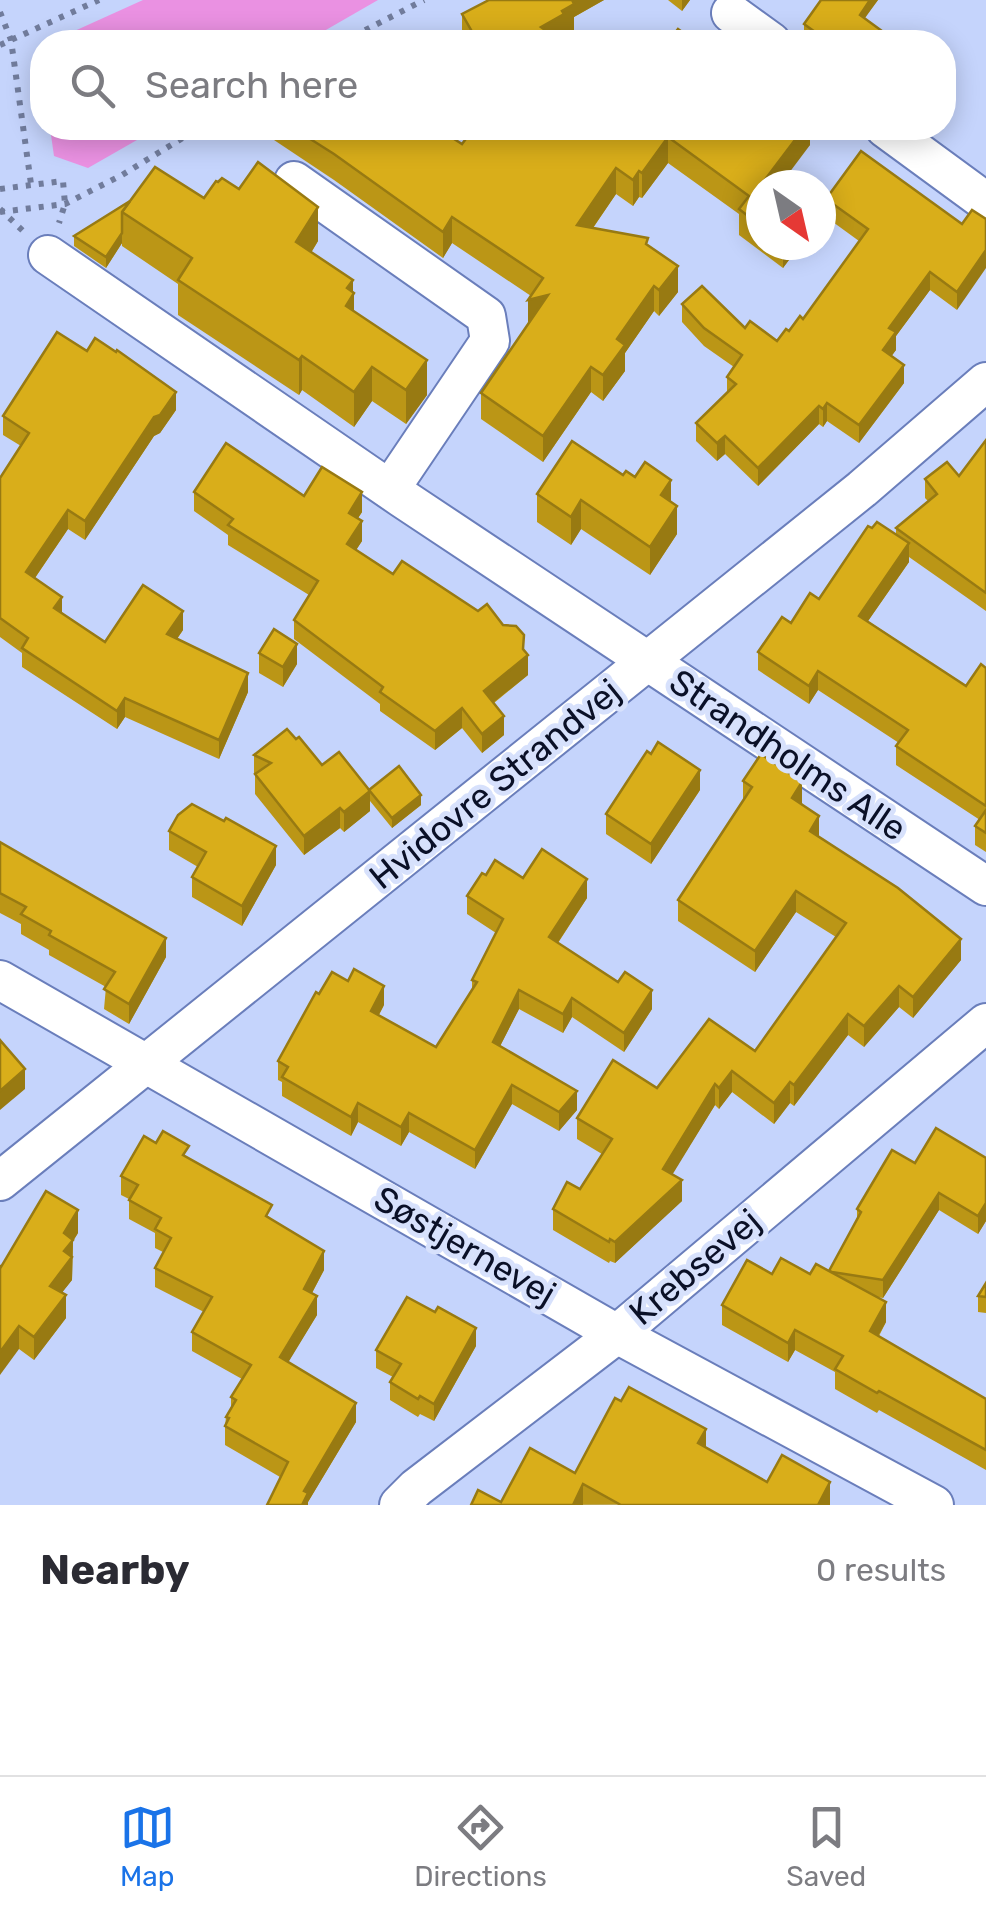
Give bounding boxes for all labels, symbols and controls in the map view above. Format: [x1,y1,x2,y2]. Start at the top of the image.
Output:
search box [30,30,956,140]
icon: search [65,58,120,113]
text: Search here [145,62,358,108]
north arrow [746,170,836,260]
street label: Strandholms Alle [662,660,914,850]
street label: Hvidovre Strandvej [361,670,629,898]
street label: Søstjernevej [367,1177,563,1315]
street label: Krebsevej [621,1200,769,1334]
text: Nearby [40,1545,190,1595]
text: 0 results [816,1551,946,1589]
tab: Map [120,1800,175,1893]
tab: Directions [414,1800,547,1893]
tab: Saved [786,1800,866,1893]

